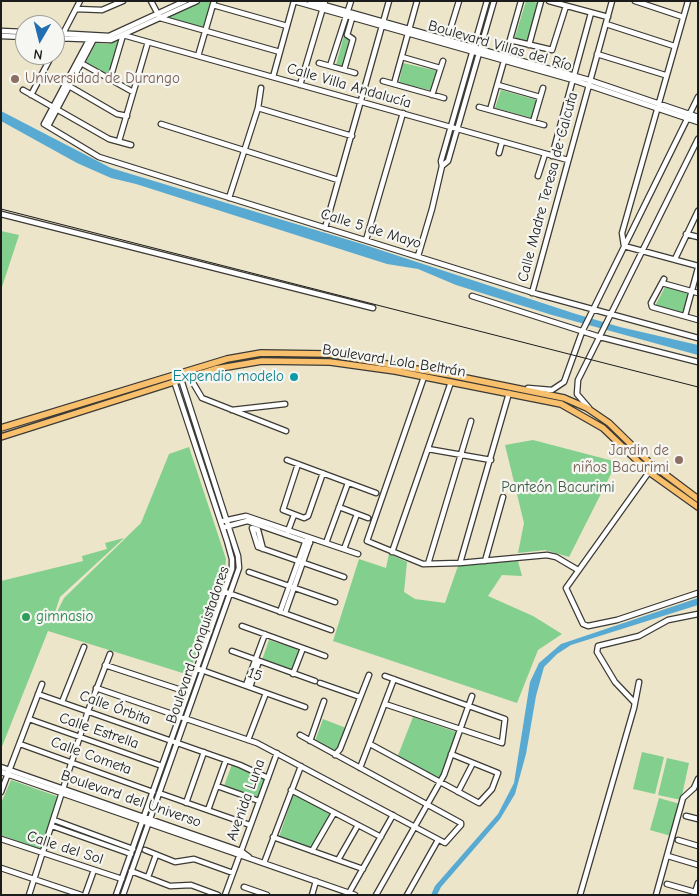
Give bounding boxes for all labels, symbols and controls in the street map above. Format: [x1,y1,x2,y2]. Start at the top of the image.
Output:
north arrow [15,15,65,65]
street label: Boulevard Villas del Río [426,17,574,75]
text: N [32,45,44,63]
street label: Calle Villa Andalucía [285,60,413,112]
place label: Universidad de Durango [25,70,180,88]
marker: Universidad de Durango [9,73,21,85]
street label: Calle Madre Teresa de Calcuta [514,90,582,284]
street label: Calle 5 de Mayo [318,205,424,253]
street label: Boulevard Lola Beltrán [321,341,467,381]
place label: Expendio modelo [173,368,284,386]
marker: Expendio modelo [288,371,300,383]
place label: Jardin de niños Bacurimi [573,442,669,477]
marker: Jardin de niños Bacurimi [673,454,685,466]
park label: Panteón Bacurimi [501,479,615,497]
street label: Boulevard Conquistadores [163,564,233,726]
place label: gimnasio [36,608,93,626]
marker: gimnasio [20,611,32,623]
street label: 15 [245,664,265,686]
street label: Calle Órbita [77,687,153,729]
street label: Calle Estrella [57,709,141,753]
street label: Calle Cometa [48,733,134,779]
street label: Avenida Luna [223,757,269,843]
street label: Boulevard del Universo [58,767,204,831]
street label: Calle del Sol [25,827,105,869]

